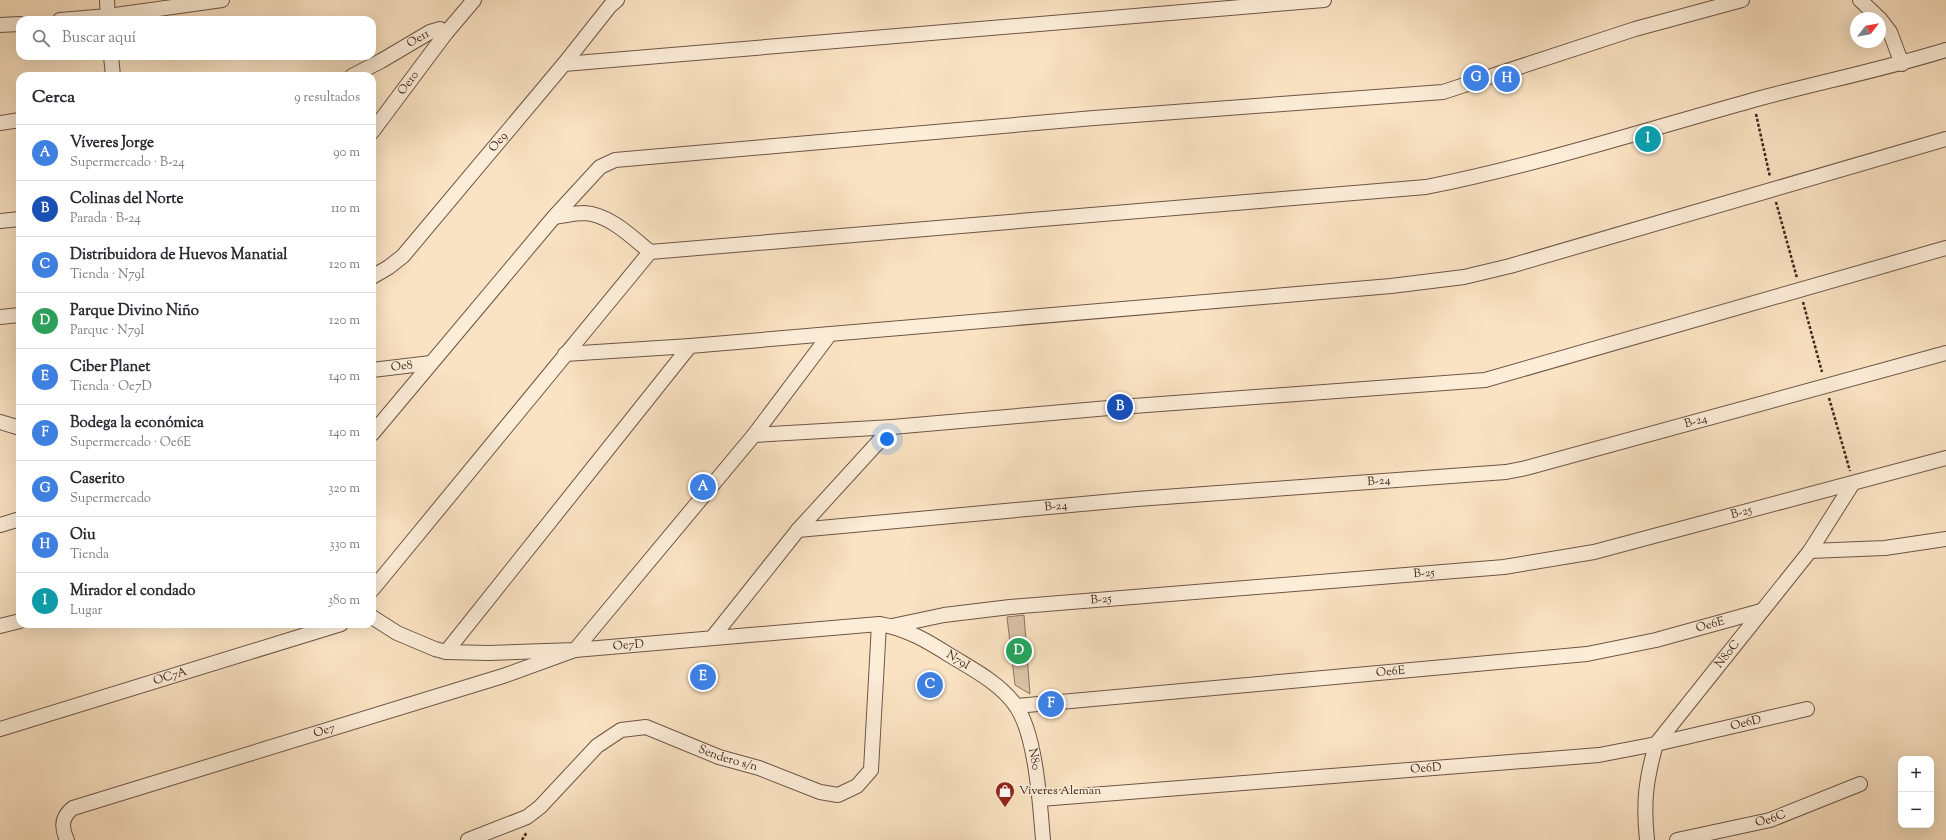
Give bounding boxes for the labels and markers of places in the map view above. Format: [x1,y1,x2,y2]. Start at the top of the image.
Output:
pin: G [1463,63,1489,93]
pin: H [1494,64,1520,94]
pin: I [1635,124,1661,154]
pin: B [1107,392,1133,422]
pin: A [690,472,716,502]
pin: D [1006,636,1032,666]
pin: E [690,662,716,692]
pin: C [917,670,943,700]
pin: F [1038,689,1064,719]
shop icon: Viveres Aleman [994,780,1016,808]
place label: Viveres Aleman [1019,782,1101,800]

